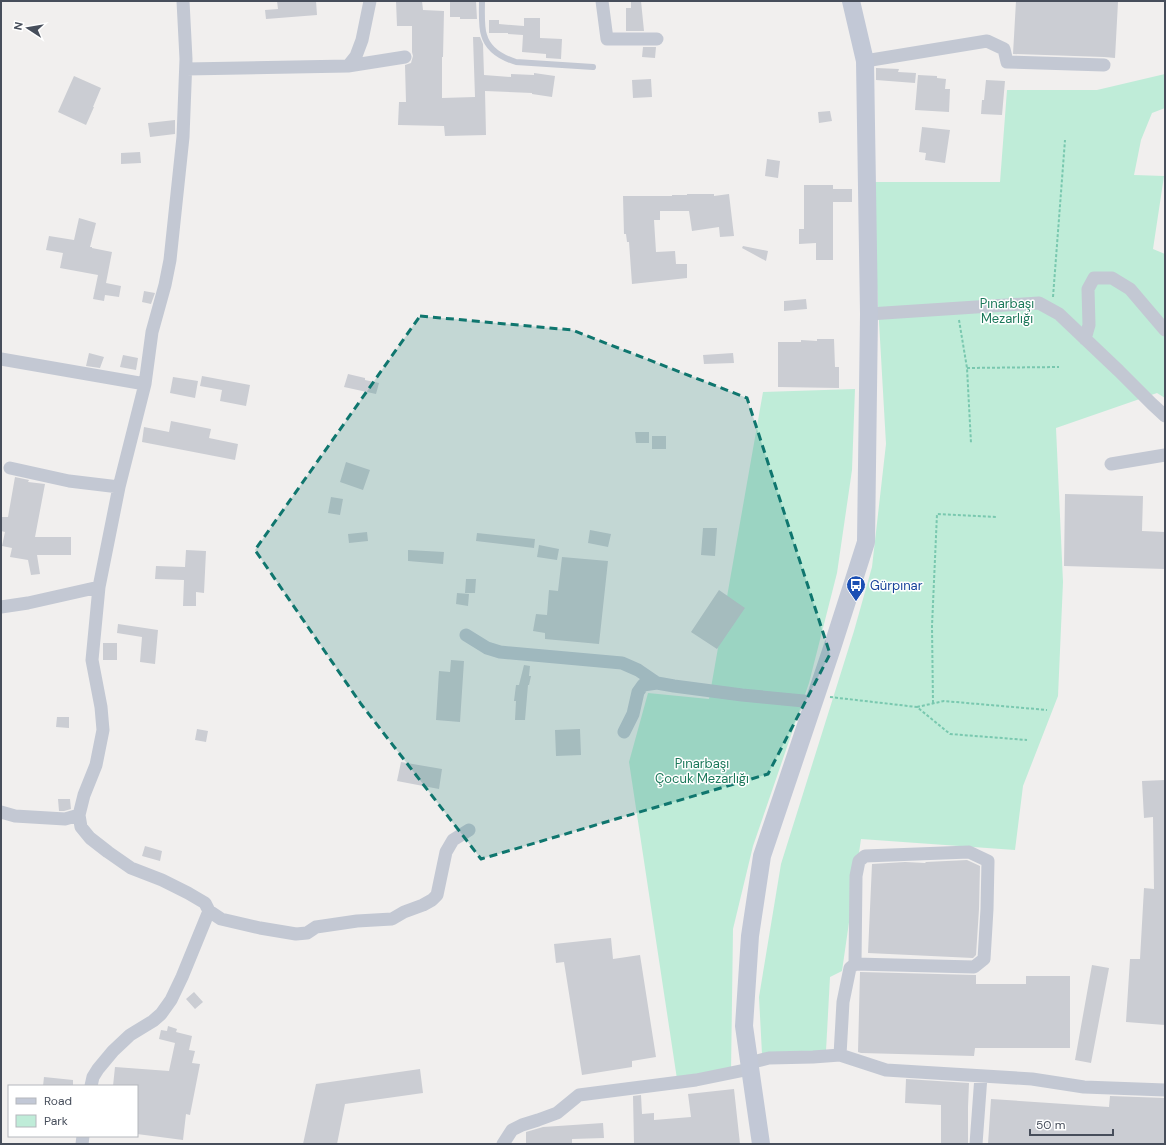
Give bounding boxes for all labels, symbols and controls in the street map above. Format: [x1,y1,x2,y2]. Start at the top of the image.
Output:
north arrow [8,8,48,48]
text: N [11,21,26,31]
park label: Pınarbaşı Mezarlığı [980,295,1034,327]
bus stop icon: Gürpınar [845,574,867,602]
place label: Gürpınar [870,577,923,594]
park label: Pınarbaşı Çocuk Mezarlığı [655,755,749,787]
legend [8,1085,138,1137]
text: Road [44,1093,72,1109]
scale bar [1030,1111,1113,1137]
text: Park [44,1113,68,1129]
text: 50 m [1036,1117,1065,1133]

